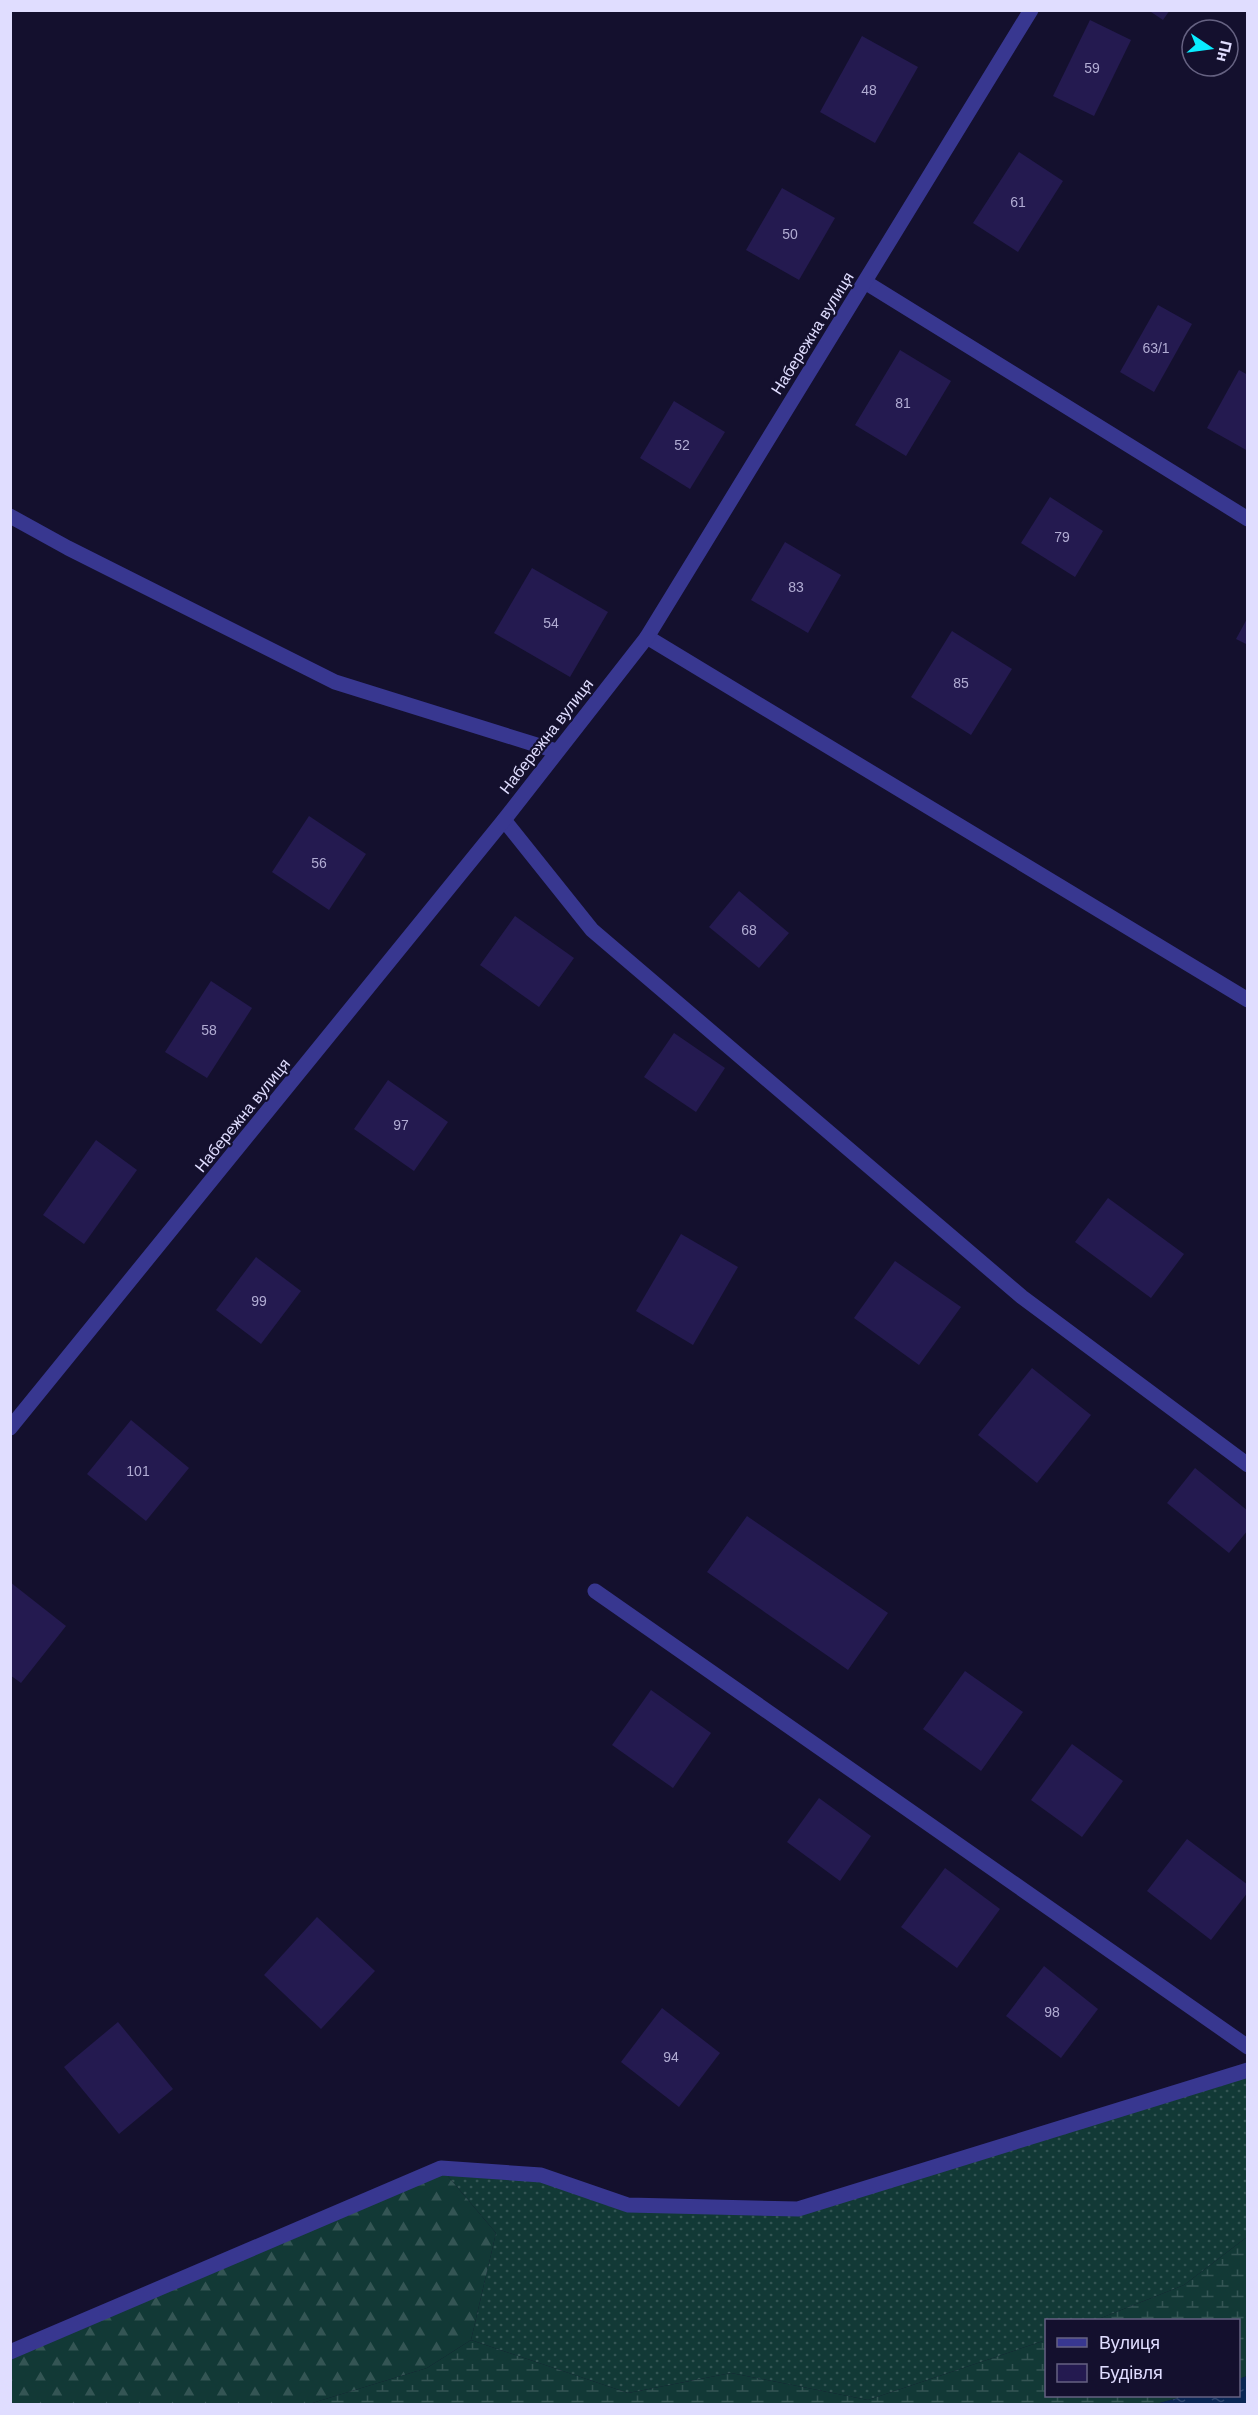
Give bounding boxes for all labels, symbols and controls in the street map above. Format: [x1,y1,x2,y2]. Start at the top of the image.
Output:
north arrow [1180,18,1240,78]
text: Пн [1213,39,1235,63]
house number: 59 [1084,60,1100,76]
house number: 48 [861,82,877,98]
house number: 61 [1010,194,1026,210]
house number: 50 [782,226,798,242]
street label: Набережна вулиця [768,269,857,397]
house number: 63/1 [1142,340,1170,356]
house number: 81 [895,395,911,411]
house number: 52 [674,437,690,453]
house number: 79 [1054,529,1070,545]
house number: 83 [788,579,804,595]
house number: 54 [543,615,559,631]
house number: 85 [953,675,969,691]
street label: Набережна вулиця [496,676,596,797]
house number: 56 [311,855,327,871]
house number: 68 [741,922,757,938]
house number: 58 [201,1022,217,1038]
street label: Набережна вулиця [191,1055,293,1175]
house number: 97 [393,1117,409,1133]
house number: 99 [251,1293,267,1309]
house number: 101 [126,1463,150,1479]
house number: 98 [1044,2004,1060,2020]
house number: 94 [663,2049,679,2065]
legend [1045,2319,1240,2397]
text: Вулиця [1099,2333,1160,2353]
text: Будівля [1099,2363,1163,2383]

